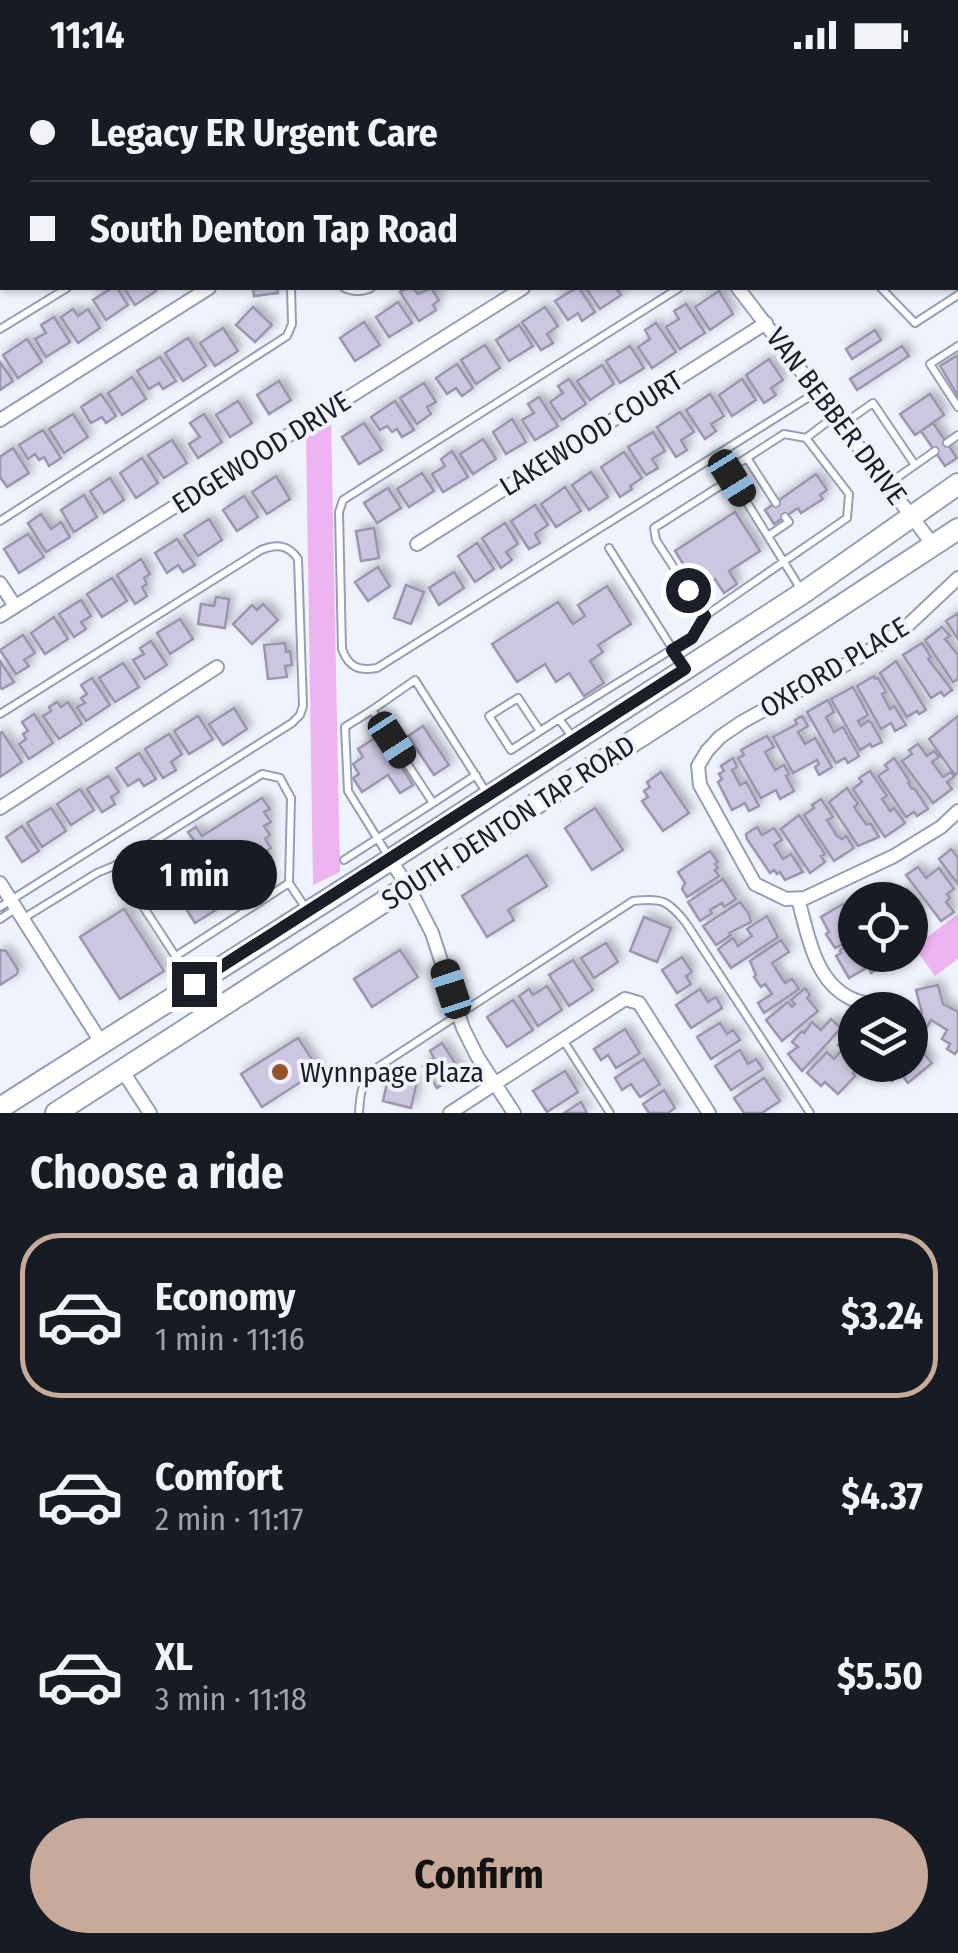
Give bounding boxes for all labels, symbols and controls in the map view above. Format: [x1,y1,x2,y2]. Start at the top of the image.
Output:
text: 11:14 [50,12,124,58]
text: Legacy ER Urgent Care [90,110,438,156]
text: South Denton Tap Road [90,206,458,252]
street label: VAN BEBBER DRIVE [759,322,914,511]
street label: LAKEWOOD COURT [494,364,689,503]
street label: EDGEWOOD DRIVE [166,384,356,520]
car [703,445,761,511]
route start [666,568,711,613]
street label: OXFORD PLACE [754,610,914,725]
car [363,707,421,773]
street label: SOUTH DENTON TAP ROAD [376,728,641,917]
callout: 1 min [111,839,276,909]
text: 1 min [160,856,229,894]
map controls [838,882,928,1082]
button: locate [838,882,928,972]
car [427,956,475,1022]
route end [172,962,217,1007]
button: layers [838,992,928,1082]
place label: Wynnpage Plaza [300,1056,484,1089]
marker: Wynnpage Plaza [269,1061,291,1083]
text: Choose a ride [30,1146,284,1200]
icon: car [35,1271,125,1361]
text: Economy [155,1274,295,1320]
text: $3.24 [841,1293,923,1339]
text: 1 min · 11:16 [155,1320,305,1358]
icon: car [35,1451,125,1541]
text: Comfort [155,1454,283,1500]
text: $4.37 [841,1473,923,1519]
text: 2 min · 11:17 [155,1500,303,1538]
icon: car [35,1631,125,1721]
text: XL [155,1634,193,1680]
text: $5.50 [837,1653,923,1699]
text: 3 min · 11:18 [155,1680,307,1718]
button: Confirm [30,1818,928,1933]

